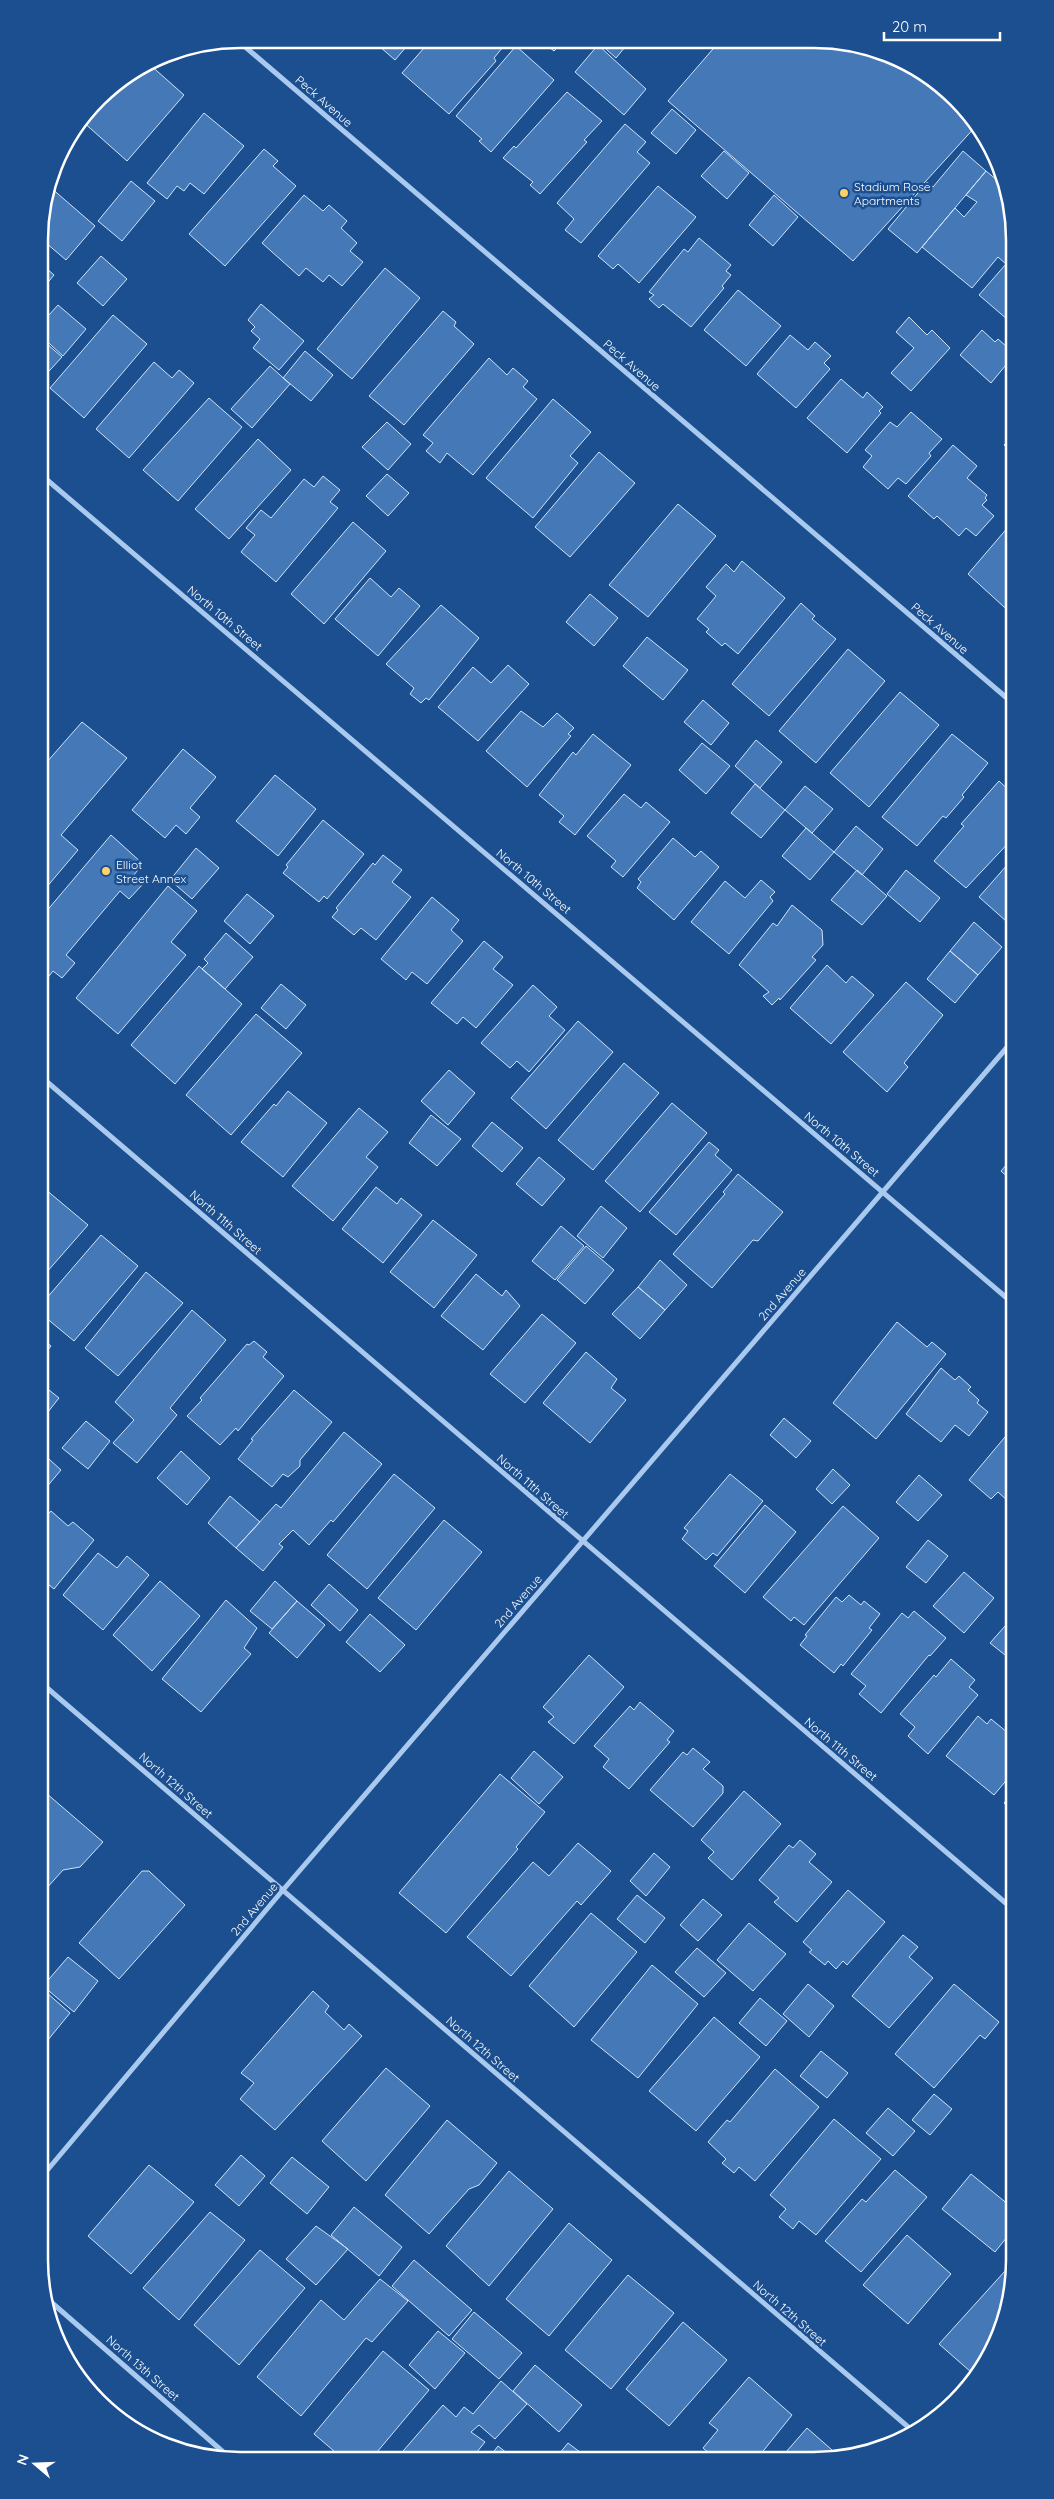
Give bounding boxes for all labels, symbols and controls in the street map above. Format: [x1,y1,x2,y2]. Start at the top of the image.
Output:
scale bar [884,10,1000,42]
text: 20 m [892,17,927,36]
street label: Peck Avenue [292,72,356,130]
place label: Stadium Rose Apartments [854,179,931,208]
marker: Stadium Rose Apartments [838,187,850,199]
street label: Peck Avenue [600,336,664,394]
street label: North 10th Street [184,582,266,654]
street label: Peck Avenue [908,599,972,657]
street label: North 10th Street [493,845,575,917]
place label: Elliot Street Annex [116,857,186,886]
marker: Elliot Street Annex [100,865,112,877]
street label: North 10th Street [801,1108,883,1180]
street label: North 11th Street [187,1187,265,1257]
street label: 2nd Avenue [755,1264,809,1324]
street label: North 11th Street [494,1451,572,1521]
street label: 2nd Avenue [491,1571,545,1631]
street label: North 11th Street [801,1714,881,1784]
street label: North 12th Street [136,1749,216,1821]
street label: 2nd Avenue [227,1879,281,1939]
street label: North 12th Street [443,2013,523,2085]
street label: North 12th Street [750,2277,830,2349]
street label: North 13th Street [103,2332,183,2404]
north arrow [10,2439,60,2489]
text: N [13,2452,33,2468]

